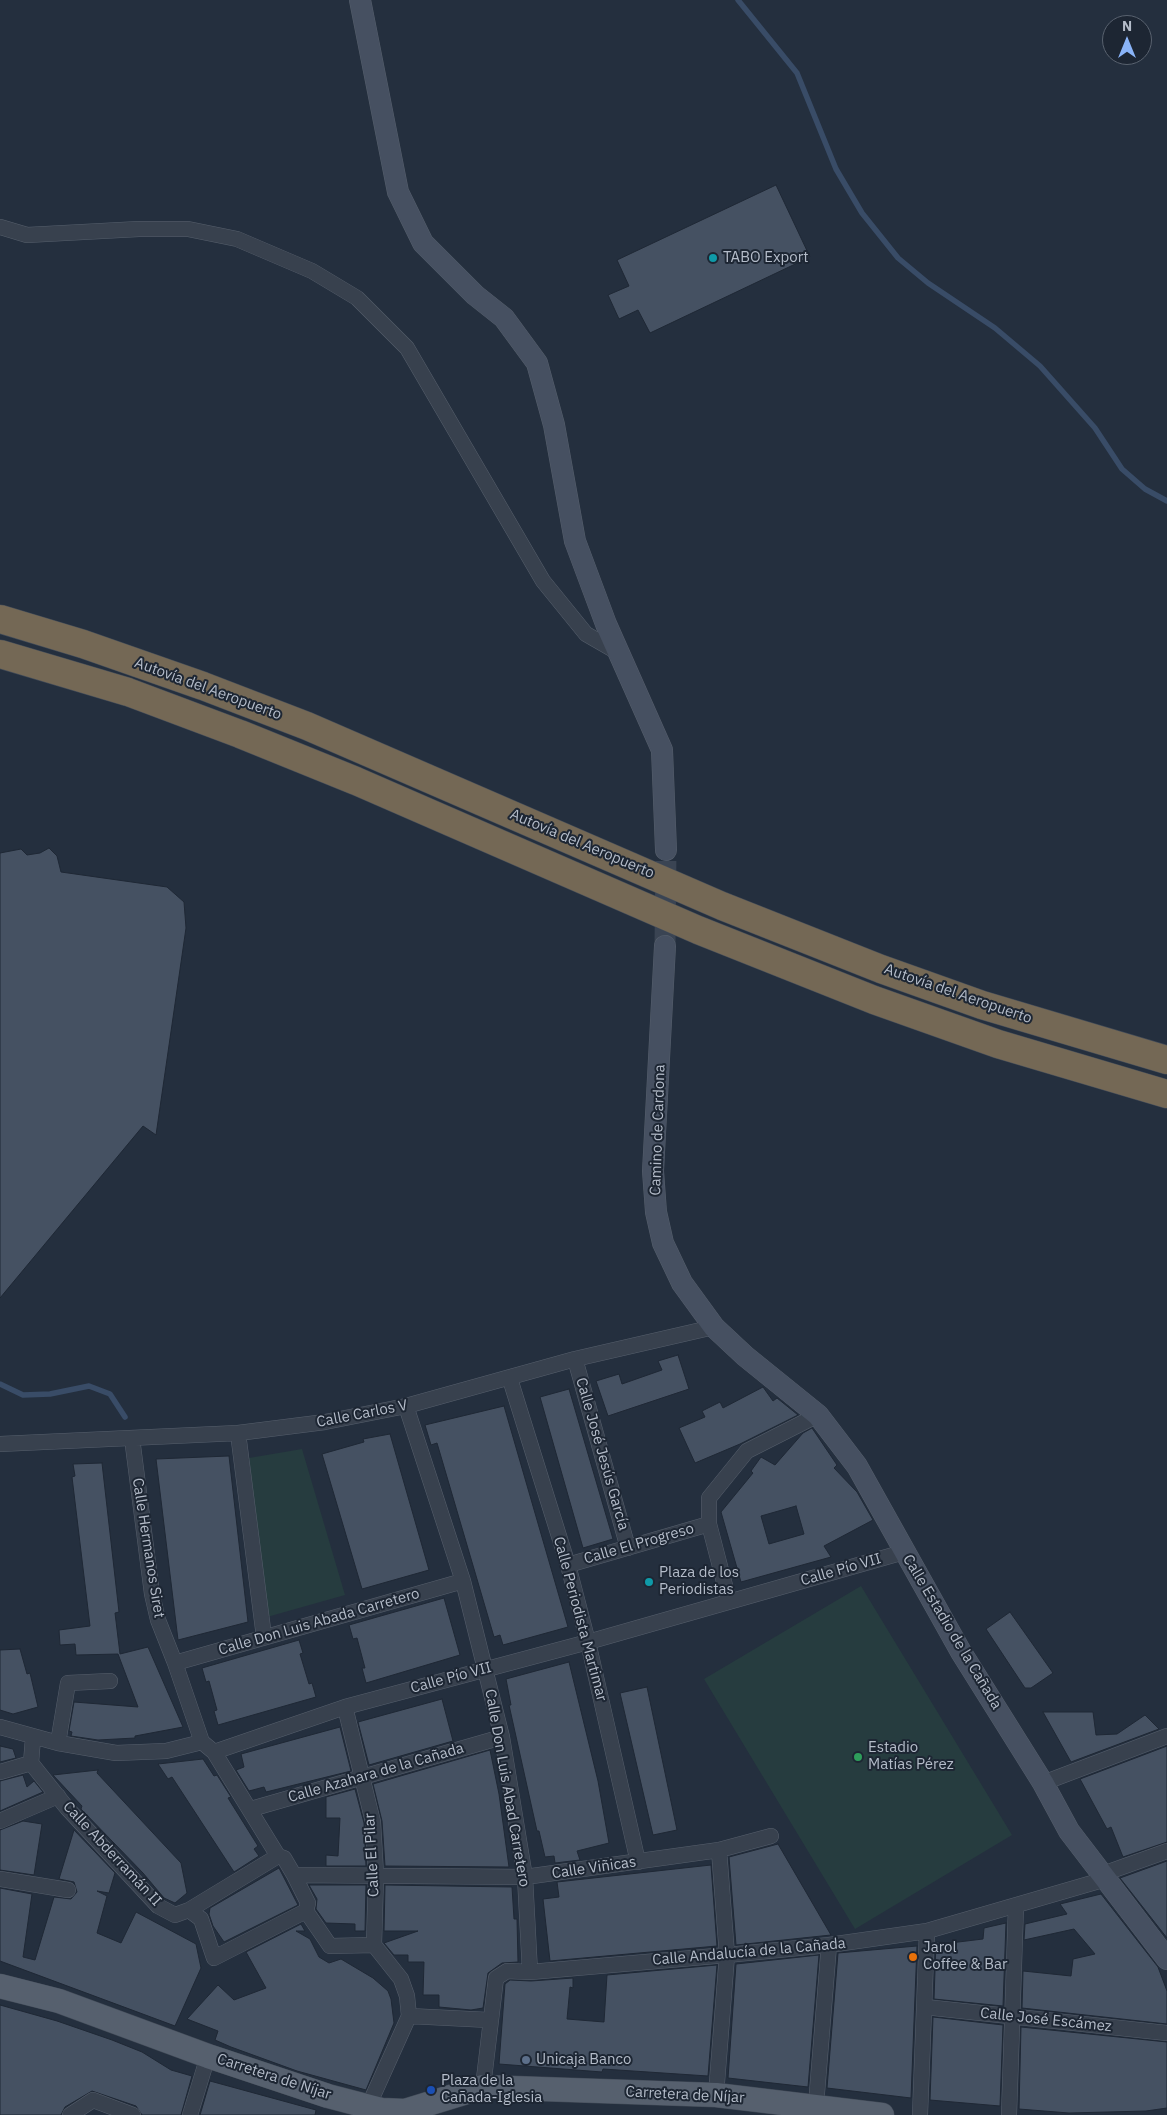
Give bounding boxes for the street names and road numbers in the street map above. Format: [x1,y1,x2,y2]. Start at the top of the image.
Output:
street label: Autovía del Aeropuerto [132,654,284,724]
street label: Autovía del Aeropuerto [507,805,657,883]
street label: Autovía del Aeropuerto [882,960,1034,1028]
street label: Camino de Cardona [647,1064,669,1196]
street label: Calle José Jesús García [572,1376,632,1532]
street label: Calle Carlos V [315,1396,409,1432]
street label: Calle Hermanos Siret [128,1477,168,1619]
street label: Calle El Progreso [582,1520,696,1568]
street label: Calle Periodista Martimar [549,1535,611,1703]
street label: Calle Pío VII [799,1550,883,1590]
street label: Calle Estadio de la Cañada [899,1551,1005,1713]
street label: Calle Don Luis Abada Carretero [216,1585,422,1659]
street label: Calle Pío VII [409,1659,493,1697]
street label: Calle Don Luis Abad Carretero [481,1688,533,1888]
street label: Calle Azahara de la Cañada [286,1739,466,1807]
street label: Calle Abderramán II [59,1798,165,1910]
street label: Calle El Pilar [361,1813,383,1897]
street label: Calle Viñicas [551,1853,637,1883]
street label: Calle Andalucía de la Cañada [652,1935,846,1969]
street label: Calle José Escámez [979,2004,1113,2036]
street label: Carretera de Níjar [215,2050,333,2104]
street label: Carretera de Níjar [625,2083,745,2107]

